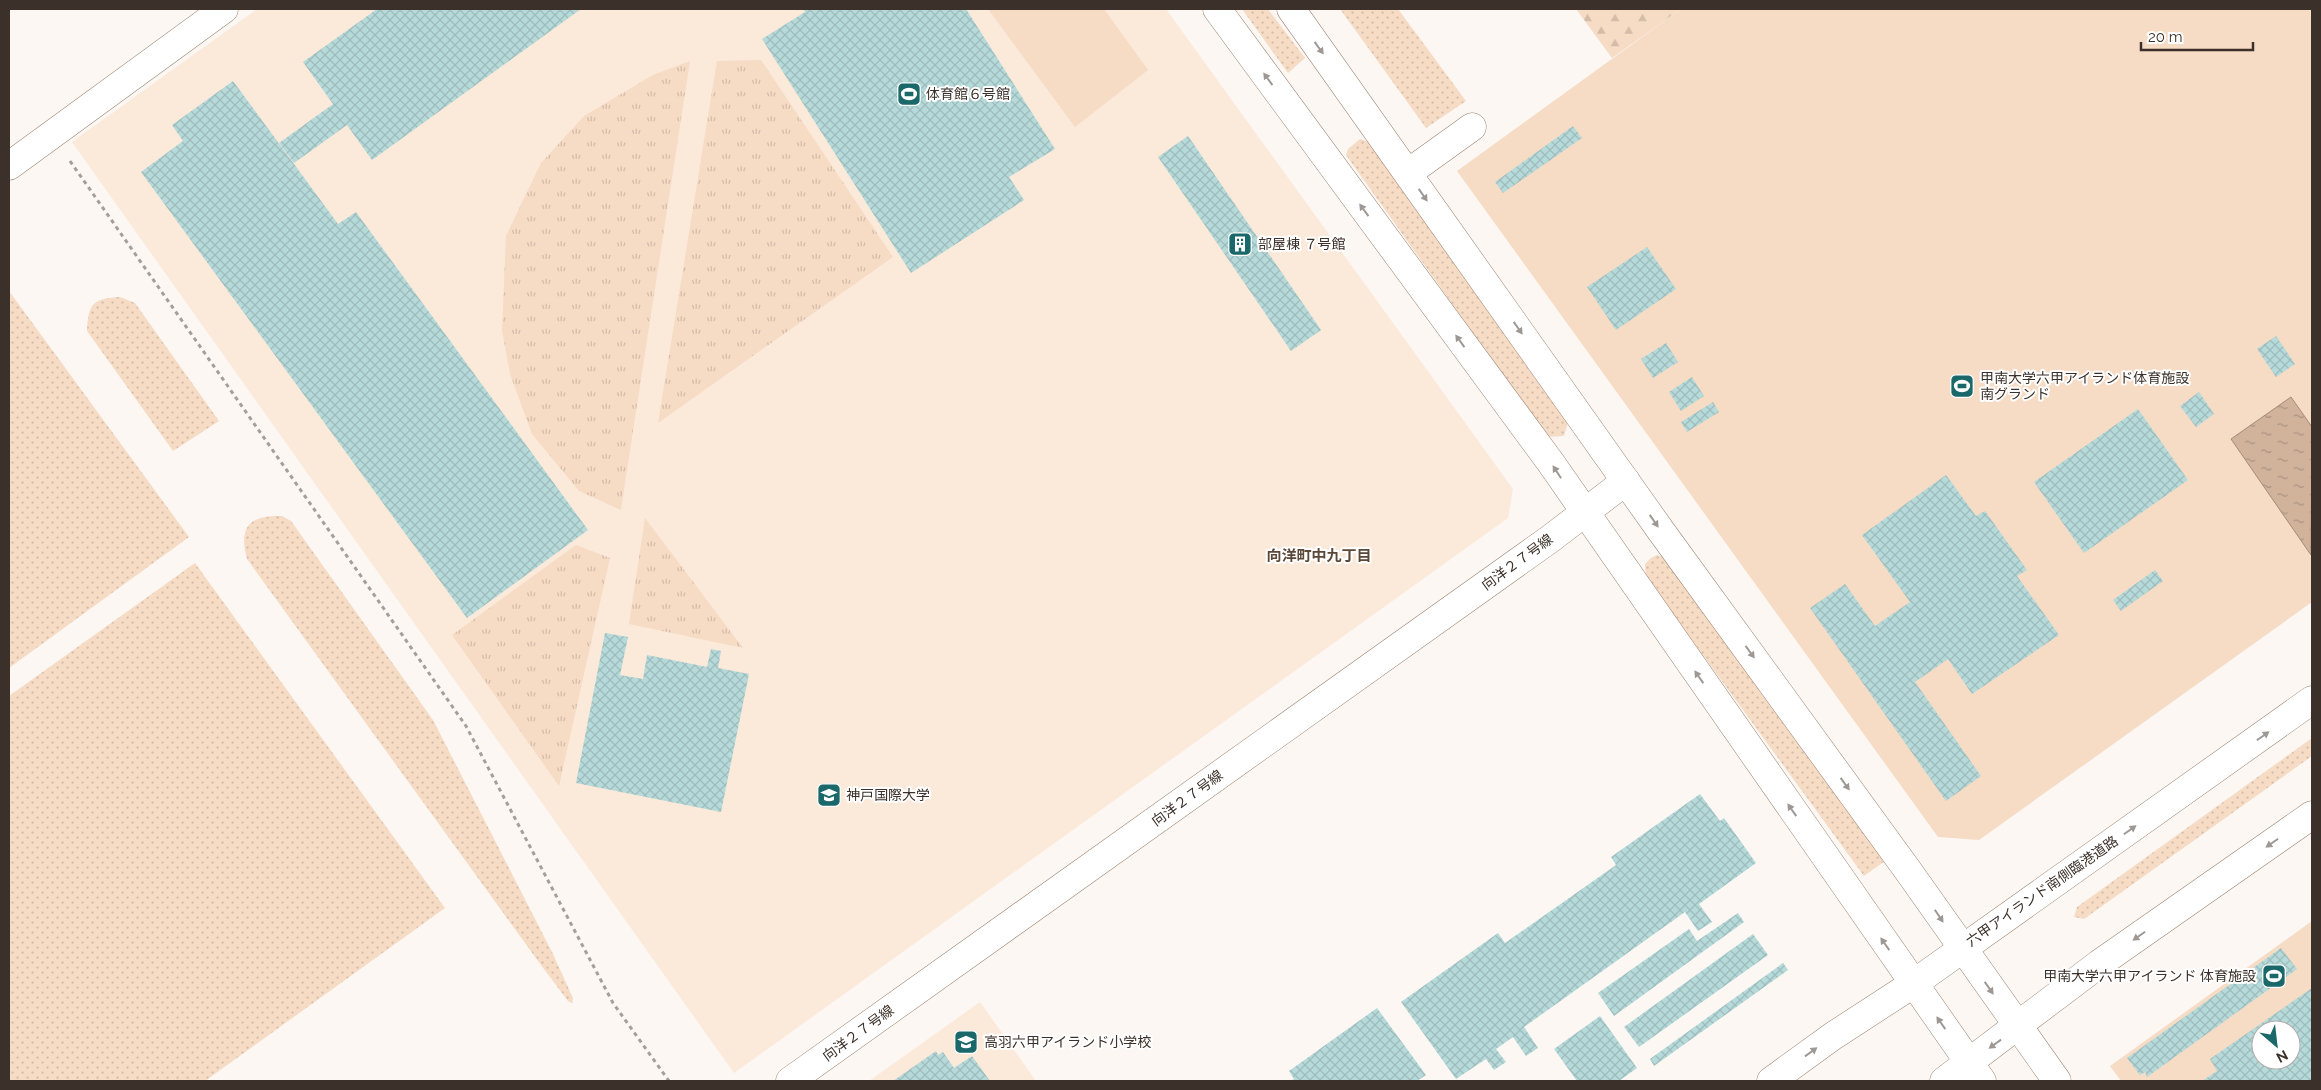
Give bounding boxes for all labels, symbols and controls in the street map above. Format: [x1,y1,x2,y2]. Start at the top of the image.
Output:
scale bar [2141,20,2254,52]
text: 20 m [2148,28,2183,46]
one-way arrow [1314,41,1325,54]
one-way arrow [1263,72,1273,86]
sports icon: 体育館６号館 [896,81,922,107]
place label: 体育館６号館 [926,86,1010,102]
one-way arrow [1418,188,1428,202]
one-way arrow [1359,203,1369,217]
building icon: 部屋棟 ７号館 [1227,231,1253,257]
place label: 部屋棟 ７号館 [1258,236,1346,252]
one-way arrow [1512,321,1522,334]
one-way arrow [1455,335,1466,348]
place label: 甲南大学六甲アイランド体育施設 南グランド [1980,370,2189,402]
sports icon: 甲南大学六甲アイランド体育施設 南グランド [1949,373,1975,399]
one-way arrow [1552,465,1561,479]
one-way arrow [1649,514,1659,528]
street label: 向洋２７号線 [1478,531,1556,593]
district label: 向洋町中九丁目 [1266,547,1372,565]
one-way arrow [1744,645,1755,658]
one-way arrow [1694,670,1704,684]
one-way arrow [2256,730,2269,741]
street label: 向洋２７号線 [1148,767,1226,829]
one-way arrow [1840,777,1850,791]
school or university icon: 神戸国際大学 [816,782,842,808]
place label: 神戸国際大学 [846,787,930,803]
one-way arrow [1787,803,1797,817]
one-way arrow [2123,824,2136,835]
street label: 六甲アイランド南側臨港道路 [1963,832,2121,950]
one-way arrow [2266,838,2279,848]
one-way arrow [1934,909,1944,923]
one-way arrow [2133,931,2146,941]
one-way arrow [1880,937,1890,951]
sports icon: 甲南大学六甲アイランド 体育施設 [2261,963,2287,989]
place label: 甲南大学六甲アイランド 体育施設 [2043,968,2256,984]
one-way arrow [1984,981,1994,995]
street label: 向洋２７号線 [819,1002,897,1064]
one-way arrow [1936,1017,1946,1030]
north arrow [2251,1020,2301,1070]
school or university icon: 高羽六甲アイランド小学校 [953,1029,979,1055]
place label: 高羽六甲アイランド小学校 [984,1034,1151,1050]
one-way arrow [1989,1038,2002,1049]
one-way arrow [1804,1047,1817,1058]
text: N [2274,1047,2291,1066]

